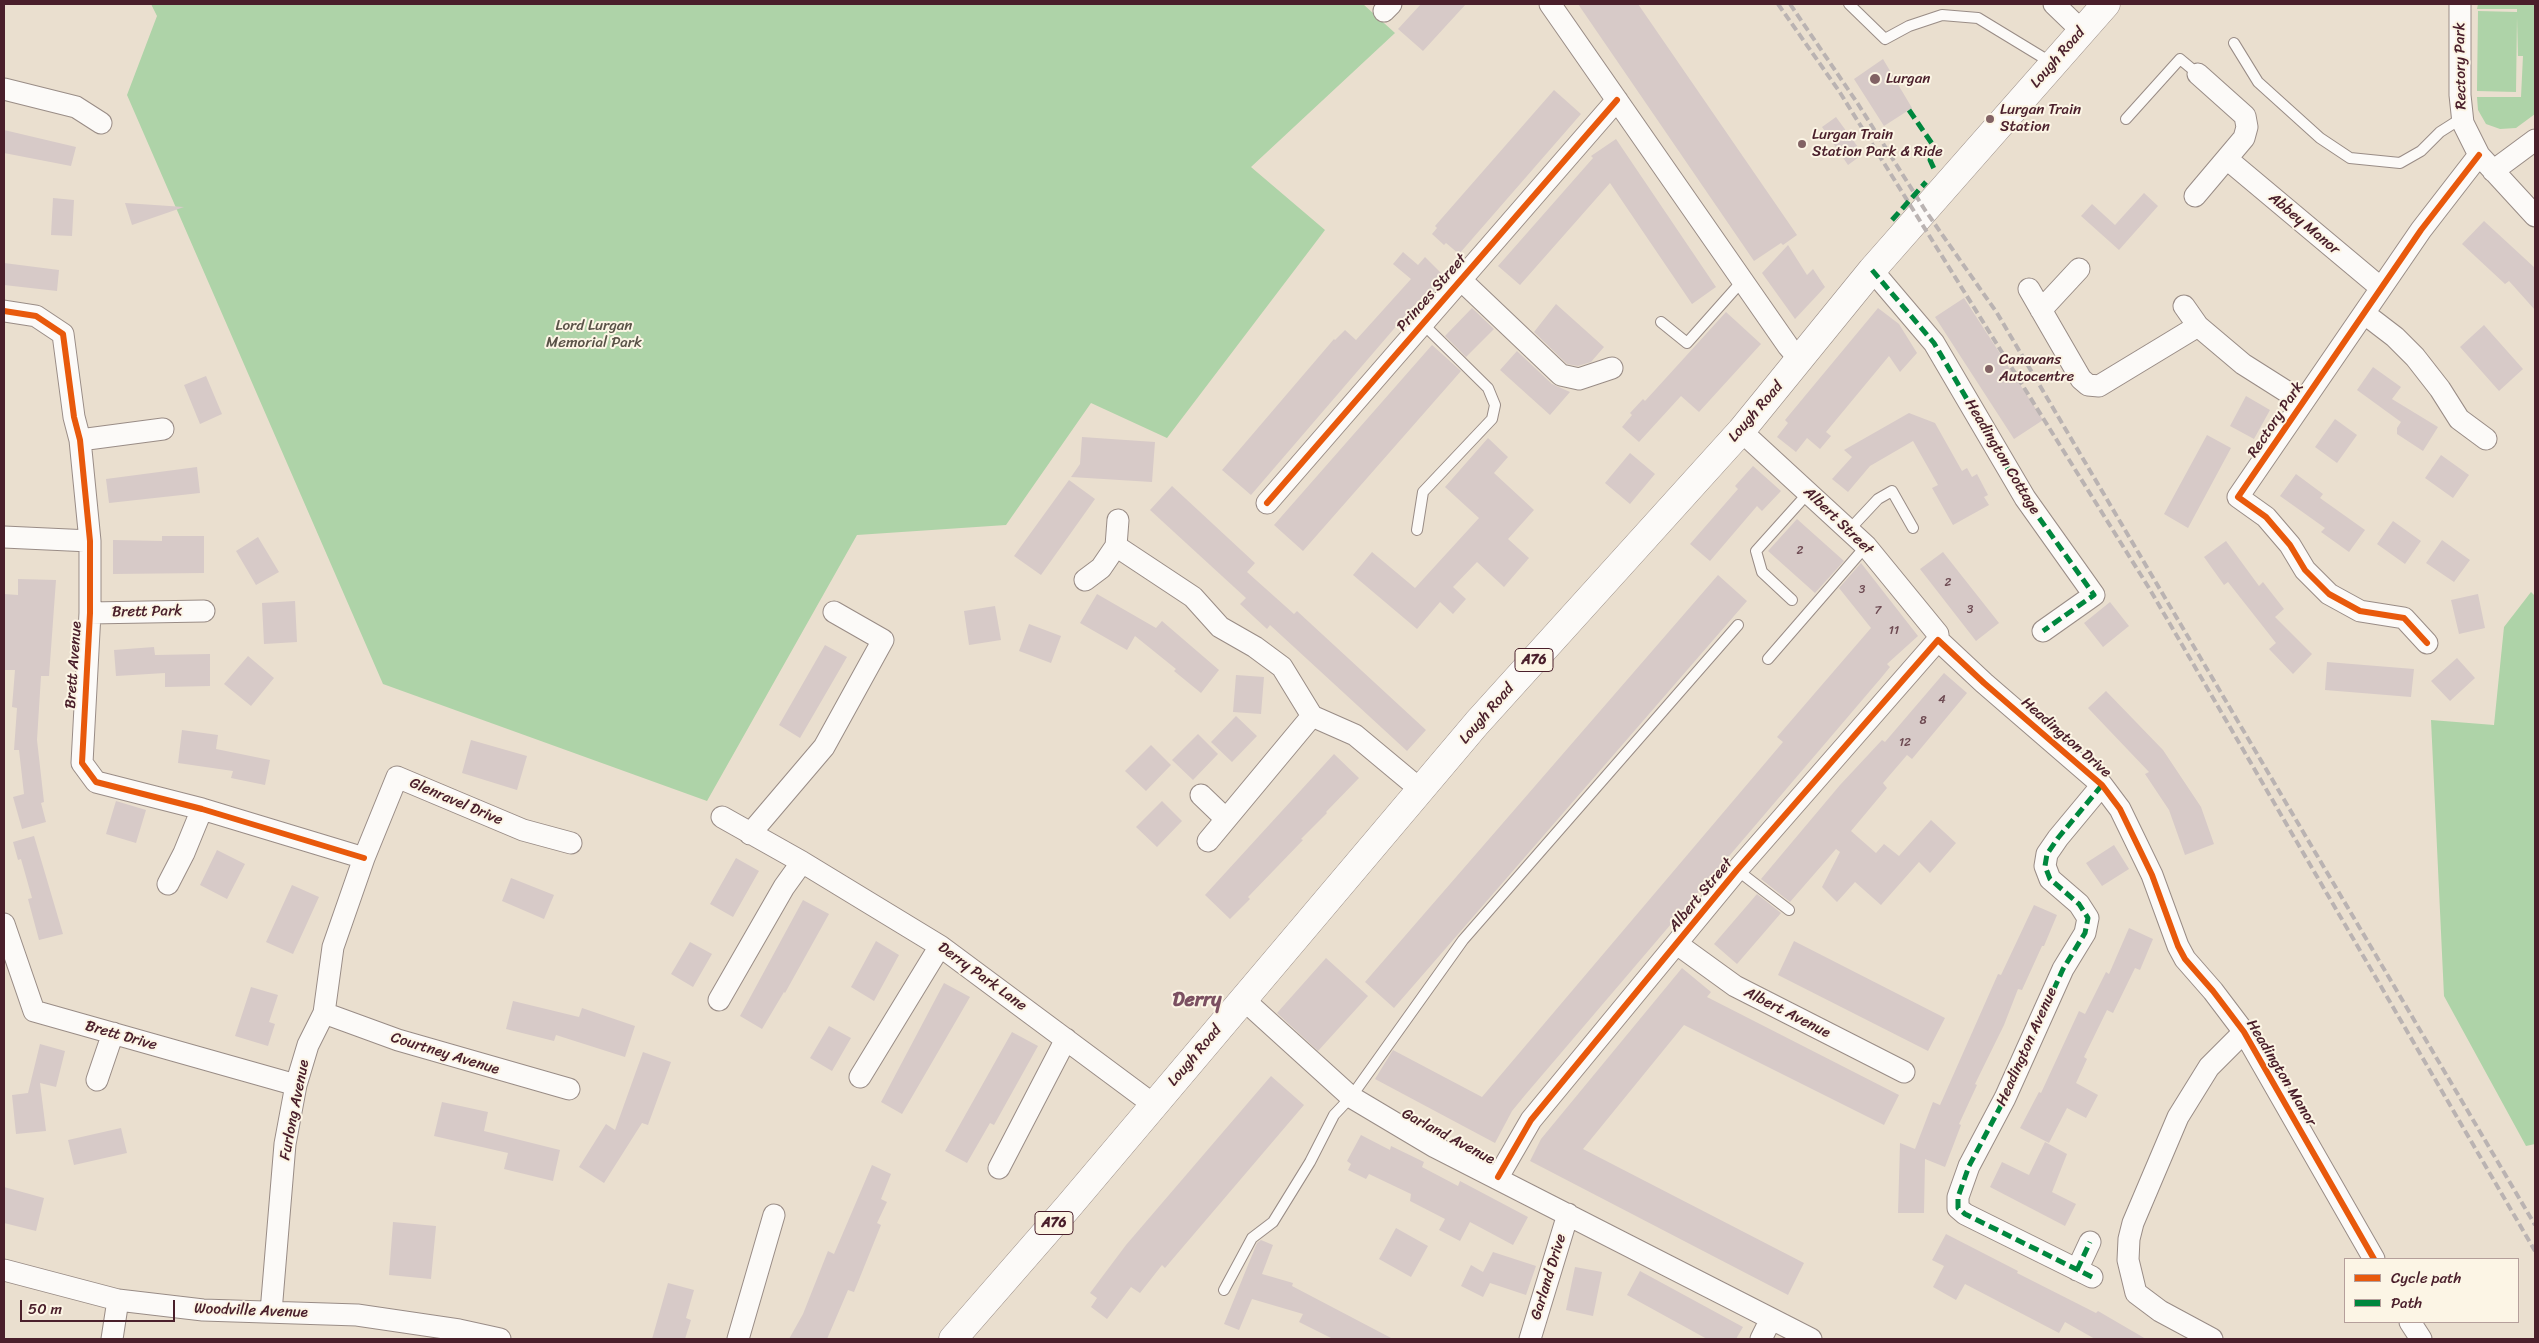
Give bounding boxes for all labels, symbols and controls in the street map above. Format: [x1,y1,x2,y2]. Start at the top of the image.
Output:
street label: Rectory Park [2451,22,2471,110]
street label: Lough Road [2027,24,2089,92]
place label: Lurgan [1886,70,1930,88]
marker: Lurgan [1868,72,1882,86]
place label: Lurgan Train Station [2000,101,2081,136]
marker: Lurgan Train Station [1984,113,1996,125]
place label: Lurgan Train Station Park & Ride [1812,126,1943,161]
marker: Lurgan Train Station Park & Ride [1796,138,1808,150]
street label: Abbey Manor [2265,189,2343,259]
street label: Princes Street [1393,250,1471,336]
park label: Lord Lurgan Memorial Park [546,317,642,352]
place label: Canavans Autocentre [1999,351,2074,386]
marker: Canavans Autocentre [1983,363,1995,375]
street label: Lough Road [1725,378,1787,446]
street label: Rectory Park [2244,379,2308,461]
street label: Headington Cottage [1960,396,2044,518]
street label: Albert Street [1799,483,1877,559]
house number: 2 [1797,544,1803,558]
house number: 2 [1945,576,1951,590]
house number: 3 [1859,583,1865,597]
street label: Brett Park [112,602,182,622]
house number: 3 [1967,603,1973,617]
house number: 7 [1875,604,1881,618]
street label: Brett Avenue [62,621,86,709]
house number: 11 [1889,624,1899,638]
road number: A76 [1515,648,1553,672]
street label: Lough Road [1456,680,1518,748]
house number: 4 [1938,693,1946,707]
street label: Headington Drive [2017,694,2115,782]
house number: 8 [1919,714,1927,728]
house number: 12 [1899,736,1911,750]
street label: Glenravel Drive [407,774,505,830]
street label: Albert Street [1665,855,1737,935]
street label: Derry Park Lane [934,939,1030,1015]
street label: Albert Avenue [1741,984,1833,1042]
street label: Headington Avenue [1993,985,2061,1109]
district label: Derry [1173,989,1221,1013]
street label: Headington Manor [2242,1016,2320,1130]
street label: Brett Drive [83,1017,159,1055]
street label: Lough Road [1164,1022,1226,1090]
street label: Courtney Avenue [388,1029,502,1079]
street label: Furlong Avenue [276,1058,314,1162]
street label: Garland Avenue [1398,1105,1498,1169]
road number: A76 [1035,1212,1073,1234]
street label: Garland Drive [1527,1232,1571,1322]
legend [2344,1258,2519,1323]
text: Cycle path [2391,1265,2461,1291]
scale bar [22,1290,178,1322]
text: Path [2391,1290,2422,1316]
text: 50 m [28,1296,62,1322]
street label: Woodville Avenue [194,1300,308,1322]

